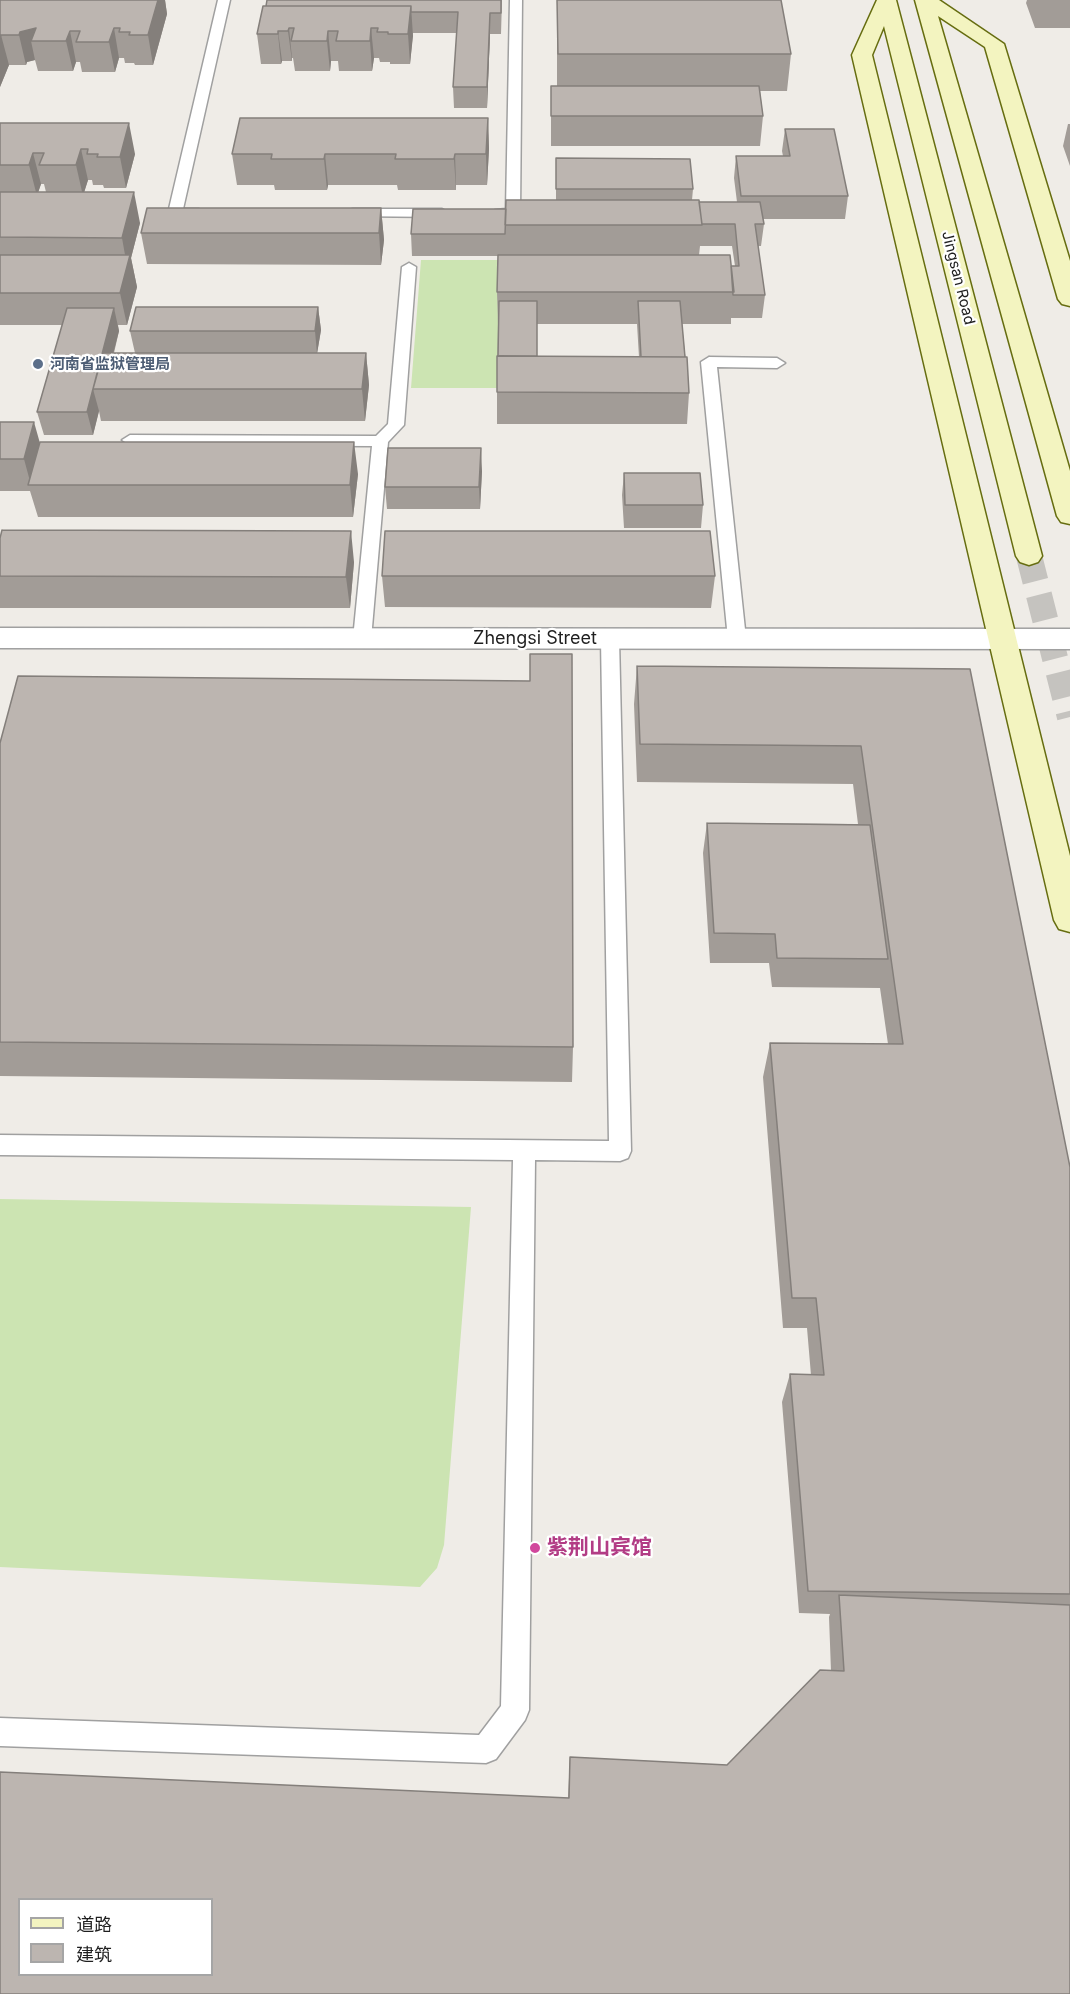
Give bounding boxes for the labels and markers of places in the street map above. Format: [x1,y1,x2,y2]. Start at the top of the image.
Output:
place label: 河南省监狱管理局 [50,355,170,373]
marker: 河南省监狱管理局 [31,357,45,371]
place label: 紫荆山宾馆 [547,1535,652,1561]
marker: 紫荆山宾馆 [528,1541,542,1555]

